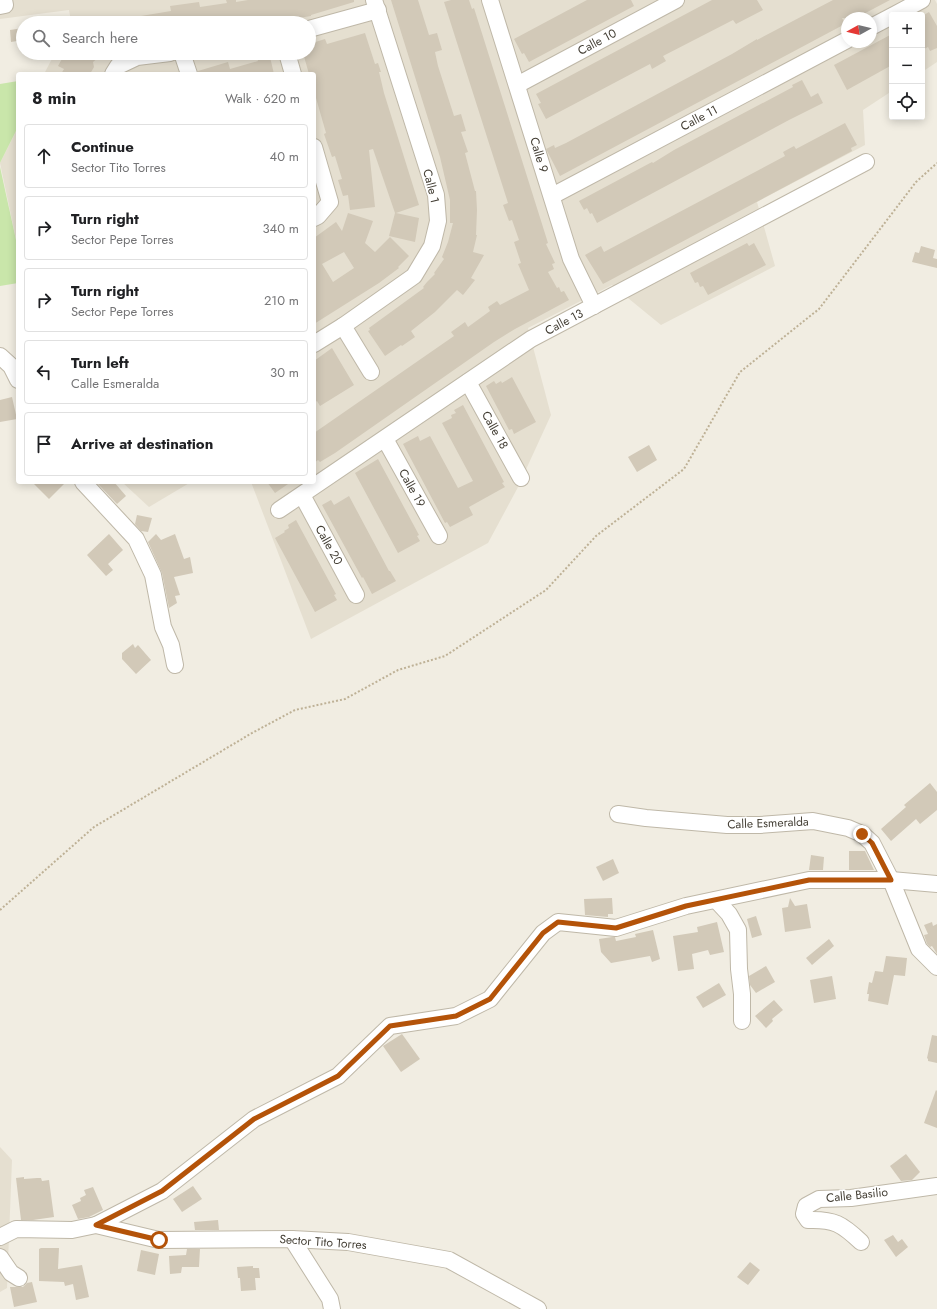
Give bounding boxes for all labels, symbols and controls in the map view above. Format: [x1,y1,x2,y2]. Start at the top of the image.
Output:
north arrow [841,12,877,48]
map controls [889,12,925,120]
button: + [889,12,925,48]
search box [16,16,316,60]
street label: Calle 10 [574,24,620,60]
icon: search [30,27,52,49]
text: Search here [62,27,138,49]
button: − [889,48,925,84]
button: locate [889,84,925,120]
text: 8 min [32,86,76,110]
text: Walk · 620 m [225,89,300,108]
street label: Calle 11 [677,101,721,135]
street label: Calle 9 [525,135,553,175]
text: Continue [71,136,134,158]
icon: ahead [33,145,55,167]
text: 40 m [270,147,299,166]
text: Sector Tito Torres [71,158,166,177]
street label: Calle 1 [418,167,444,205]
text: Turn right [71,208,139,230]
icon: right [33,217,55,239]
text: 340 m [262,219,299,238]
text: Sector Pepe Torres [71,230,174,249]
text: Turn right [71,280,139,302]
icon: right [33,289,55,311]
text: 210 m [264,291,299,310]
text: Sector Pepe Torres [71,302,174,321]
street label: Calle 13 [542,304,587,340]
text: Turn left [71,352,129,374]
icon: left [33,361,55,383]
text: 30 m [270,363,299,382]
text: Calle Esmeralda [71,374,159,393]
street label: Calle 18 [477,408,513,452]
icon: arrive [33,433,55,455]
text: Arrive at destination [71,433,213,455]
street label: Calle 19 [394,465,430,511]
street label: Calle 20 [311,522,347,568]
street label: Calle Esmeralda [727,813,809,833]
route end [853,825,871,843]
street label: Calle Basilio [825,1183,889,1207]
street label: Sector Tito Torres [279,1230,367,1254]
route start [150,1231,168,1249]

